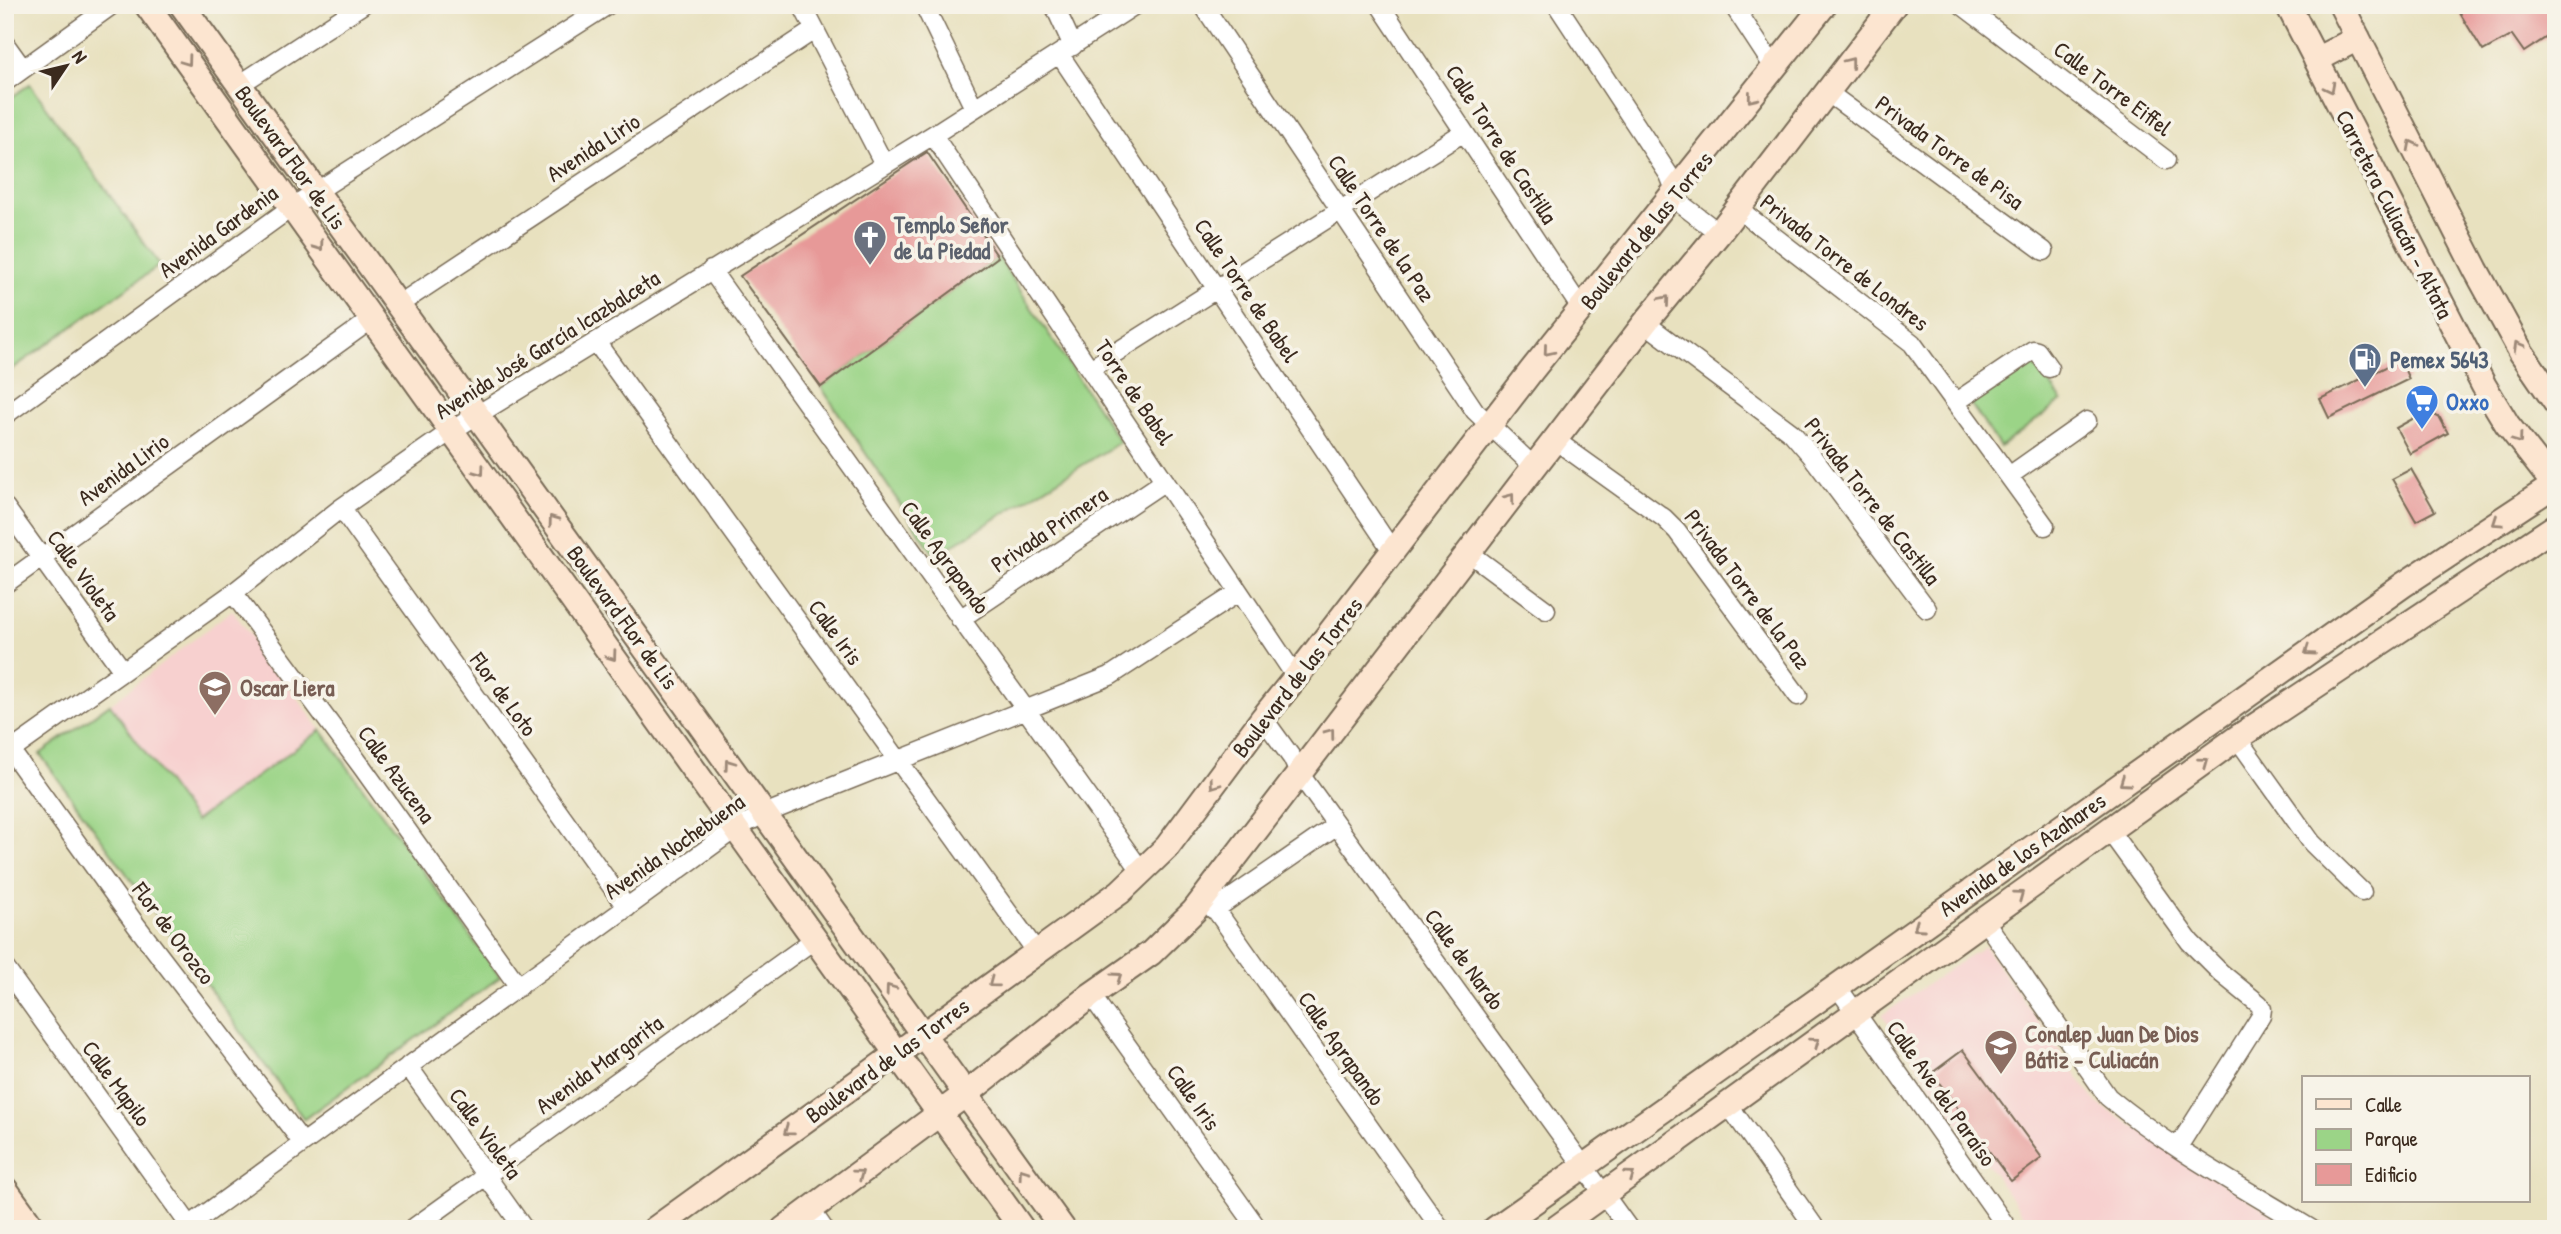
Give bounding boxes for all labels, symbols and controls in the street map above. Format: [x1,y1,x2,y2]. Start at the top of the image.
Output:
north arrow [32,32,102,102]
street label: Calle Torre Eiffel [2047,33,2179,143]
text: N [66,45,93,68]
one-way arrow [179,53,191,66]
street label: Calle Torre de Castilla [1439,58,1565,230]
one-way arrow [1842,58,1855,70]
street label: Boulevard Flor de Lis [228,79,354,235]
one-way arrow [2322,81,2336,93]
street label: Privada Torre de Pisa [1870,88,2030,216]
one-way arrow [1747,90,1760,102]
street label: Carretera Culiacán - Altata [2329,104,2461,324]
street label: Avenida Lirio [540,105,646,189]
one-way arrow [2407,140,2420,152]
street label: Boulevard de las Torres [1573,144,1720,316]
street label: Calle Torre de la Paz [1321,148,1443,308]
street label: Avenida Gardenia [152,177,284,285]
street label: Privada Torre de Londres [1754,186,1936,338]
place label: Templo Señor de la Piedad [893,209,1008,266]
street label: Calle Torre de Babel [1187,212,1307,369]
church icon: Templo Señor de la Piedad [851,218,889,267]
one-way arrow [311,238,323,251]
street label: Avenida José García Icazbalceta [429,262,665,426]
one-way arrow [1657,295,1669,308]
street label: Torre de Babel [1088,333,1182,452]
fuel station icon: Pemex 5643 [2346,340,2384,389]
one-way arrow [2513,341,2526,354]
one-way arrow [1544,343,1556,356]
place label: Pemex 5643 [2390,344,2488,375]
supermarket icon: Oxxo [2403,382,2441,431]
place label: Oxxo [2446,386,2489,417]
street label: Privada Torre de Castilla [1798,411,1948,591]
street label: Avenida Lirio [71,425,175,513]
one-way arrow [2510,431,2522,444]
one-way arrow [472,463,484,476]
street label: Privada Primera [985,479,1113,579]
one-way arrow [1501,493,1514,506]
street label: Calle Agrapando [894,494,998,620]
street label: Privada Torre de la Paz [1678,503,1818,675]
one-way arrow [2492,514,2505,527]
one-way arrow [549,515,561,528]
street label: Calle Violeta [40,523,128,627]
street label: Boulevard Flor de Lis [560,539,686,695]
street label: Boulevard de las Torres [1225,590,1369,763]
street label: Calle Iris [802,593,870,671]
one-way arrow [2304,643,2317,655]
street label: Flor de Loto [462,645,545,742]
one-way arrow [604,648,616,661]
school or university icon: Oscar Liera [196,668,234,717]
place label: Oscar Liera [240,672,334,703]
street label: Calle Azucena [351,719,443,829]
one-way arrow [1321,729,1334,741]
one-way arrow [2196,758,2209,770]
one-way arrow [725,760,737,772]
one-way arrow [2119,774,2132,786]
one-way arrow [1210,776,1222,788]
street label: Avenida de los Azahares [1932,785,2112,923]
street label: Avenida Nochebuena [598,786,750,906]
street label: Flor de Orozco [125,875,223,990]
one-way arrow [2011,891,2024,903]
street label: Calle de Nardo [1418,902,1512,1016]
one-way arrow [1913,919,1926,931]
one-way arrow [1109,973,1122,985]
one-way arrow [988,975,1000,988]
one-way arrow [886,984,899,997]
street label: Calle Agrapando [1291,985,1393,1111]
street label: Boulevard de las Torres [799,990,975,1130]
street label: Avenida Margarita [529,1007,669,1121]
street label: Calle Ave del Paraíso [1880,1014,2004,1172]
place label: Conalep Juan De Dios Bátiz - Culiacán [2025,1018,2199,1075]
school or university icon: Conalep Juan De Dios Bátiz - Culiacán [1982,1027,2020,1076]
street label: Calle Mapilo [75,1034,159,1132]
one-way arrow [1807,1038,1819,1050]
street label: Calle Iris [1160,1058,1228,1136]
legend [2302,1076,2530,1202]
street label: Calle Violeta [442,1081,530,1185]
text: Calle [2365,1090,2402,1119]
one-way arrow [783,1123,796,1136]
text: Parque [2365,1124,2418,1153]
text: Edificio [2365,1160,2417,1189]
one-way arrow [1019,1168,1031,1181]
one-way arrow [851,1169,864,1182]
one-way arrow [1622,1171,1635,1183]

